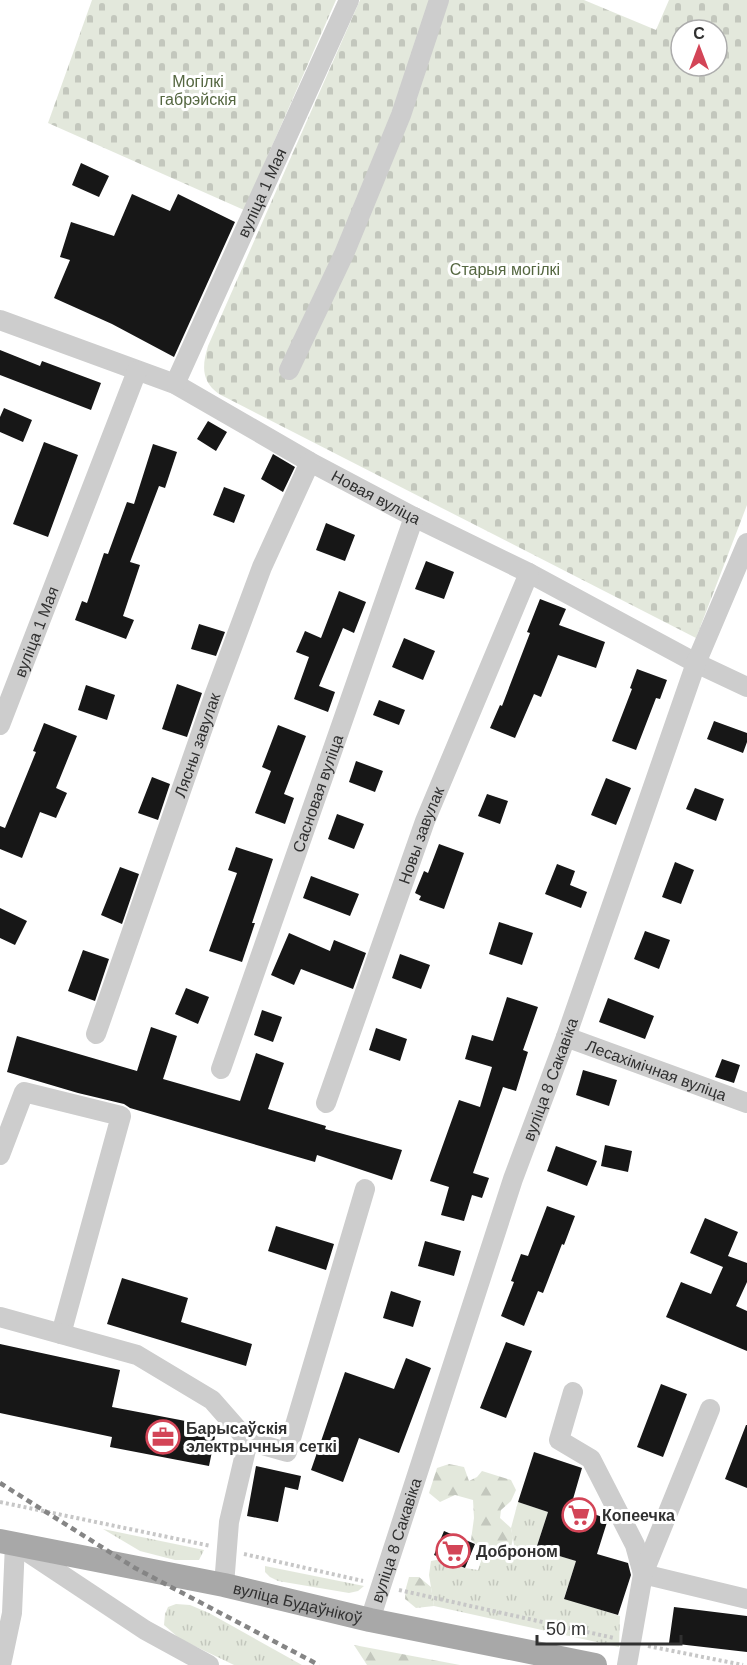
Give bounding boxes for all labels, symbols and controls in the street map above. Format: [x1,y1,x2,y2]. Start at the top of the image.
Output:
north arrow [669,18,729,78]
text: С [693,25,705,42]
park label: Могілкі габрэйскія [160,73,236,108]
street label: вуліца 1 Мая [234,146,289,240]
park label: Старыя могілкі [450,261,560,278]
street label: Новая вуліца [329,467,423,527]
street label: вуліца 1 Мая [11,584,61,679]
street label: Лясны завулак [171,690,223,799]
street label: Сасновая вуліца [289,732,346,854]
street label: Новы завулак [395,783,447,886]
street label: вуліца 8 Сакавіка [520,1015,581,1143]
street label: Лесахімічная вуліца [584,1036,729,1103]
office icon: Барысаўскія электрычныя сеткі [145,1419,181,1455]
place label: Барысаўскія электрычныя сеткі [186,1420,337,1455]
street label: вуліца 8 Сакавіка [368,1476,424,1604]
supermarket icon: Копеечка [561,1497,597,1533]
place label: Копеечка [602,1507,675,1524]
supermarket icon: Доброном [435,1533,471,1569]
place label: Доброном [476,1543,558,1560]
street label: вуліца Будаўнікоў [232,1579,364,1626]
scale bar [537,1608,681,1646]
text: 50 m [546,1619,586,1639]

